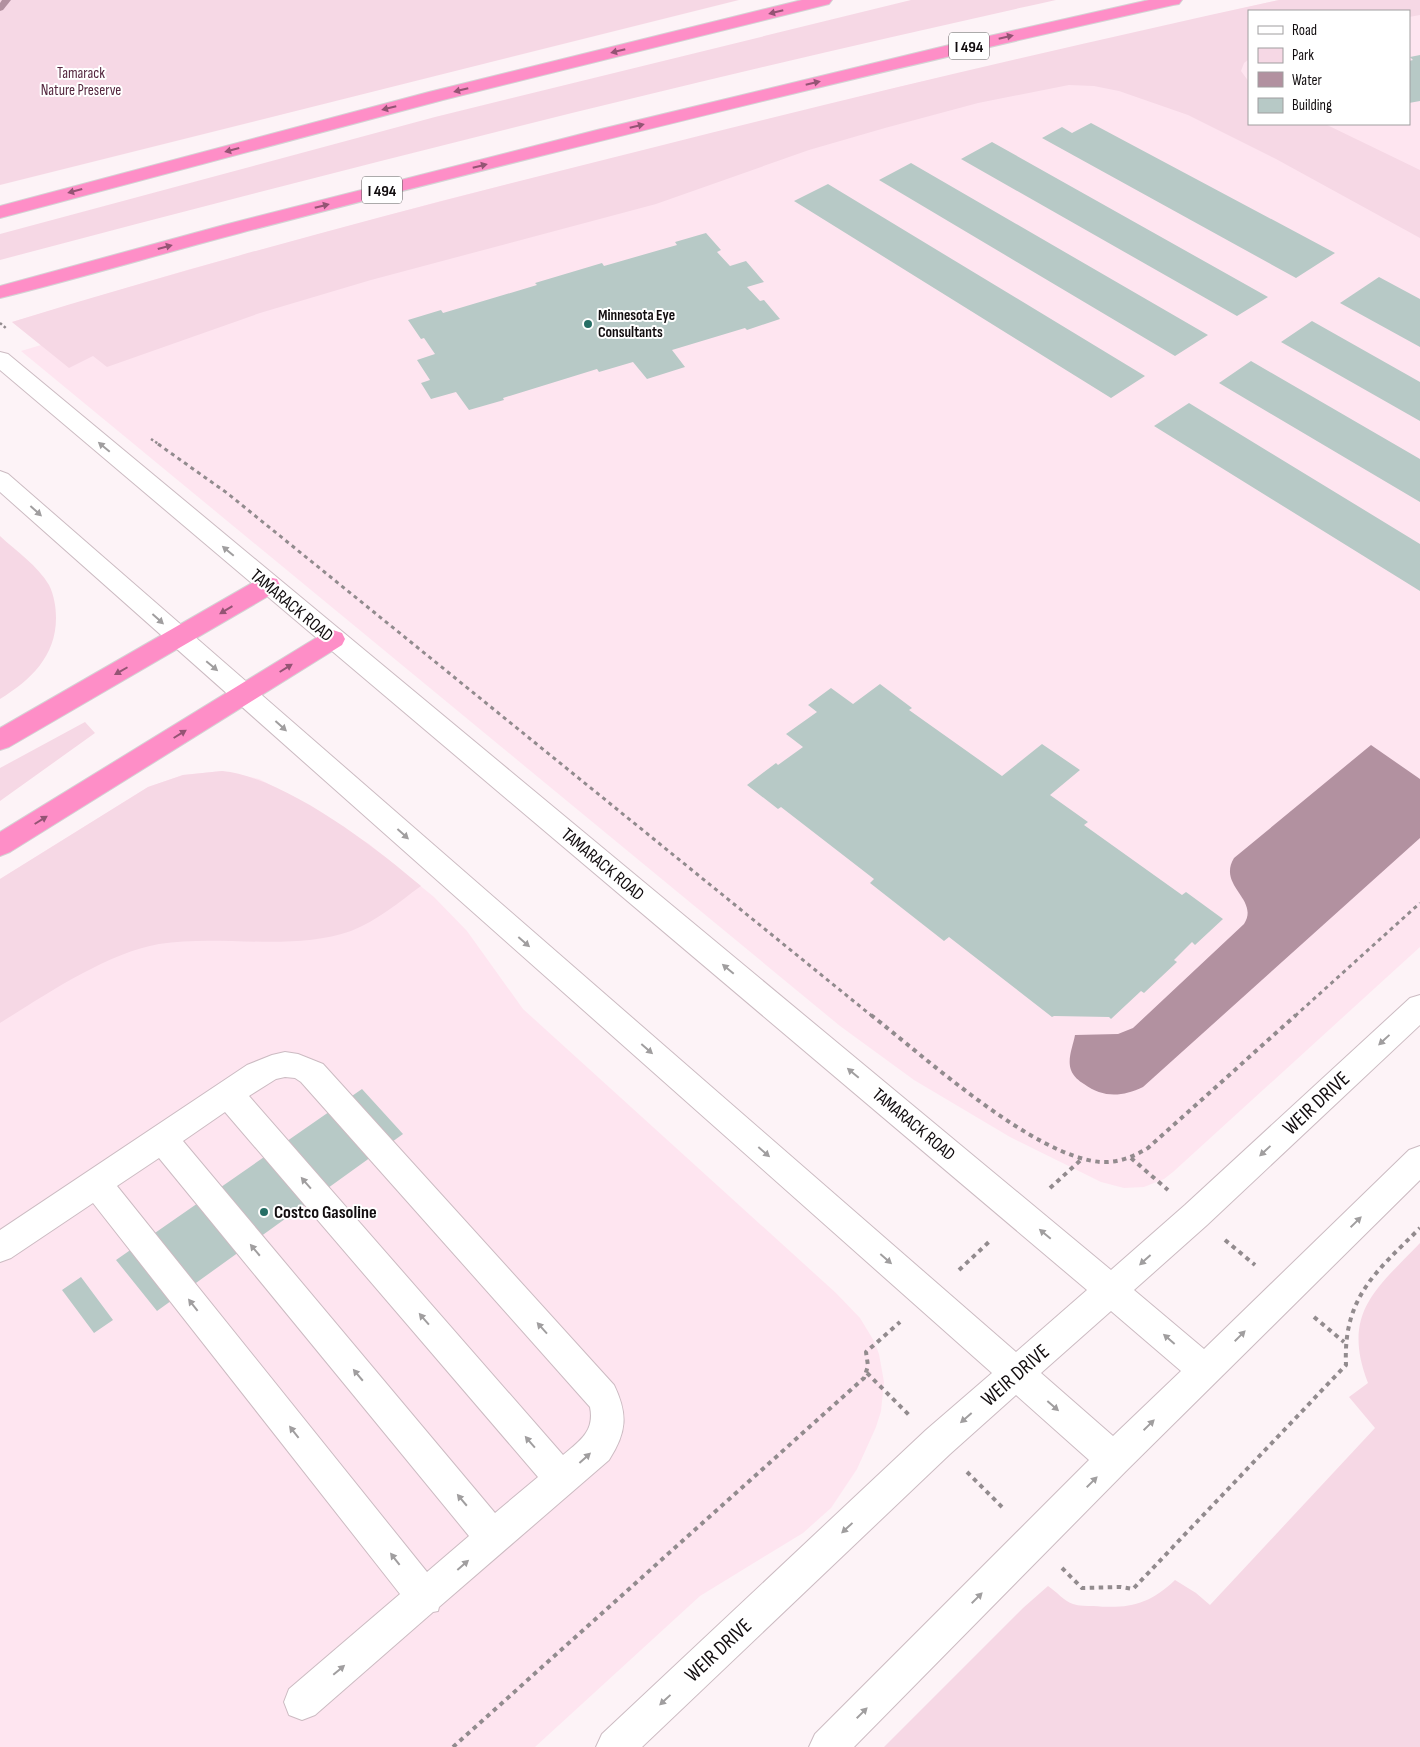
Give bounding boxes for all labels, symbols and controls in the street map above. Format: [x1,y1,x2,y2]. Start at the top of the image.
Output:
one-way arrow [768,8,783,16]
legend [1248,10,1410,125]
text: Road [1292,21,1317,40]
road number: I 494 [949,32,989,59]
one-way arrow [998,33,1013,41]
text: Park [1292,46,1314,65]
one-way arrow [611,47,626,55]
park label: Tamarack Nature Preserve [41,64,121,100]
text: Water [1292,71,1323,90]
one-way arrow [806,79,821,87]
one-way arrow [453,86,468,94]
text: Building [1292,96,1332,115]
one-way arrow [382,105,397,113]
one-way arrow [630,121,645,129]
one-way arrow [224,146,239,154]
one-way arrow [472,162,487,170]
road number: I 494 [362,176,402,204]
one-way arrow [67,188,82,196]
one-way arrow [315,202,330,210]
one-way arrow [158,243,173,251]
place label: Minnesota Eye Consultants [598,306,675,342]
marker: Minnesota Eye Consultants [582,318,594,330]
one-way arrow [98,441,111,452]
one-way arrow [30,506,43,517]
one-way arrow [222,546,235,557]
street label: TAMARACK ROAD [246,565,337,646]
one-way arrow [220,605,233,614]
one-way arrow [152,613,164,624]
one-way arrow [205,660,217,672]
one-way arrow [279,663,293,673]
one-way arrow [115,666,128,675]
one-way arrow [275,721,288,732]
one-way arrow [173,730,186,739]
one-way arrow [35,815,48,824]
street label: TAMARACK ROAD [557,824,648,905]
one-way arrow [396,828,408,840]
one-way arrow [518,936,530,948]
one-way arrow [722,964,734,975]
one-way arrow [1379,1034,1391,1046]
one-way arrow [640,1043,652,1055]
street label: WEIR DRIVE [1278,1066,1355,1140]
one-way arrow [847,1068,860,1079]
street label: TAMARACK ROAD [868,1084,959,1165]
one-way arrow [1259,1145,1271,1157]
one-way arrow [758,1146,770,1158]
one-way arrow [300,1177,311,1190]
place label: Costco Gasoline [274,1202,377,1223]
marker: Costco Gasoline [258,1206,270,1218]
one-way arrow [1350,1217,1362,1229]
one-way arrow [1038,1228,1051,1239]
one-way arrow [249,1244,260,1257]
one-way arrow [880,1254,893,1265]
one-way arrow [1139,1254,1151,1266]
one-way arrow [187,1298,198,1311]
one-way arrow [418,1313,429,1326]
one-way arrow [536,1321,547,1334]
one-way arrow [1234,1331,1246,1343]
one-way arrow [1162,1333,1175,1344]
street label: WEIR DRIVE [976,1339,1054,1412]
one-way arrow [353,1369,364,1382]
one-way arrow [1046,1400,1058,1412]
one-way arrow [960,1412,973,1423]
one-way arrow [1143,1420,1155,1432]
one-way arrow [288,1426,299,1439]
one-way arrow [524,1436,536,1448]
one-way arrow [579,1452,591,1464]
one-way arrow [1085,1477,1097,1489]
one-way arrow [456,1495,468,1507]
one-way arrow [841,1522,853,1534]
one-way arrow [389,1553,400,1566]
one-way arrow [456,1559,469,1570]
one-way arrow [971,1592,983,1604]
street label: WEIR DRIVE [680,1613,757,1687]
one-way arrow [332,1665,345,1676]
one-way arrow [659,1694,671,1706]
one-way arrow [856,1707,868,1719]

